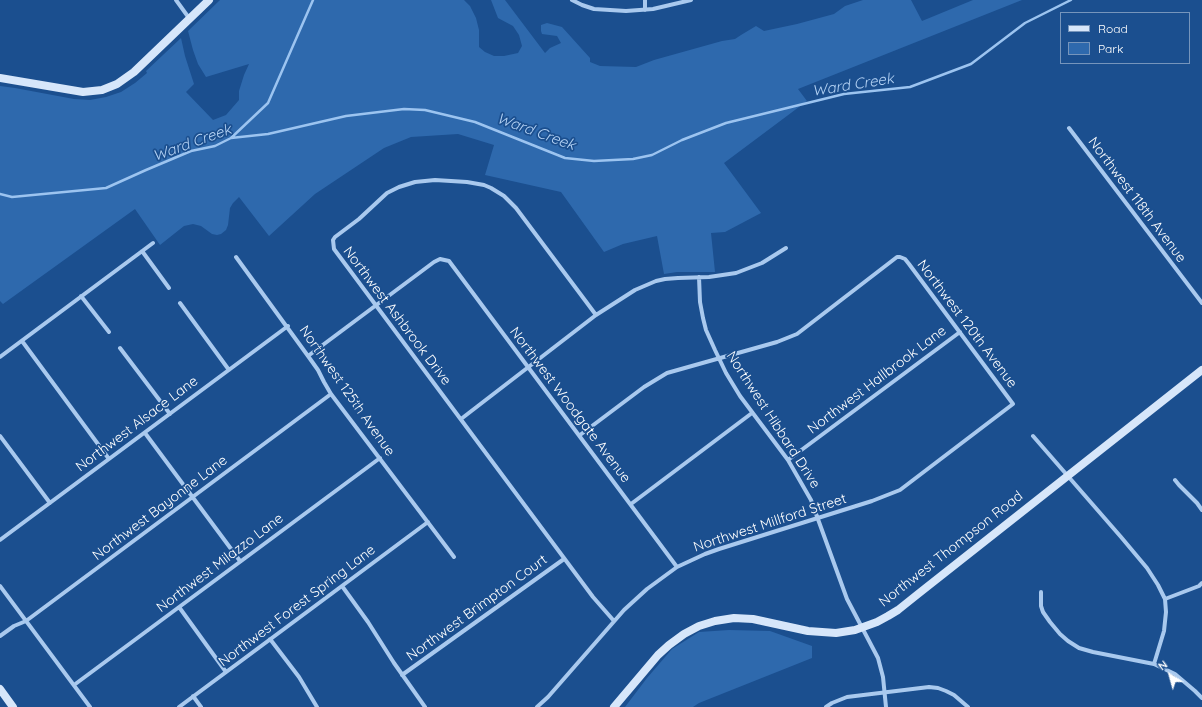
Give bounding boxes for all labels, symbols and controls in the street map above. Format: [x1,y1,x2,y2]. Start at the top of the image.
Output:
legend [1060,12,1190,64]
text: Road [1098,21,1128,36]
text: Park [1098,41,1123,56]
water label: Ward Creek [811,70,895,100]
water label: Ward Creek [494,109,578,155]
water label: Ward Creek [150,120,234,166]
street label: Northwest 118th Avenue [1084,134,1190,266]
street label: Northwest Ashbrook Drive [339,243,455,389]
street label: Northwest 120th Avenue [913,257,1021,391]
street label: Northwest Hallbrook Lane [804,322,950,438]
street label: Northwest 125th Avenue [296,323,398,459]
street label: Northwest Woodgate Avenue [506,324,634,486]
street label: Northwest Hibbard Drive [722,348,824,492]
street label: Northwest Alsace Lane [73,373,201,475]
street label: Northwest Bayonne Lane [89,452,231,564]
street label: Northwest Thompson Road [876,488,1026,610]
street label: Northwest Millford Street [691,490,849,556]
street label: Northwest Milazzo Lane [153,510,287,616]
street label: Northwest Forest Spring Lane [215,542,379,670]
street label: Northwest Brimpton Court [403,551,551,665]
north arrow [1150,655,1190,695]
text: N [1155,657,1170,673]

